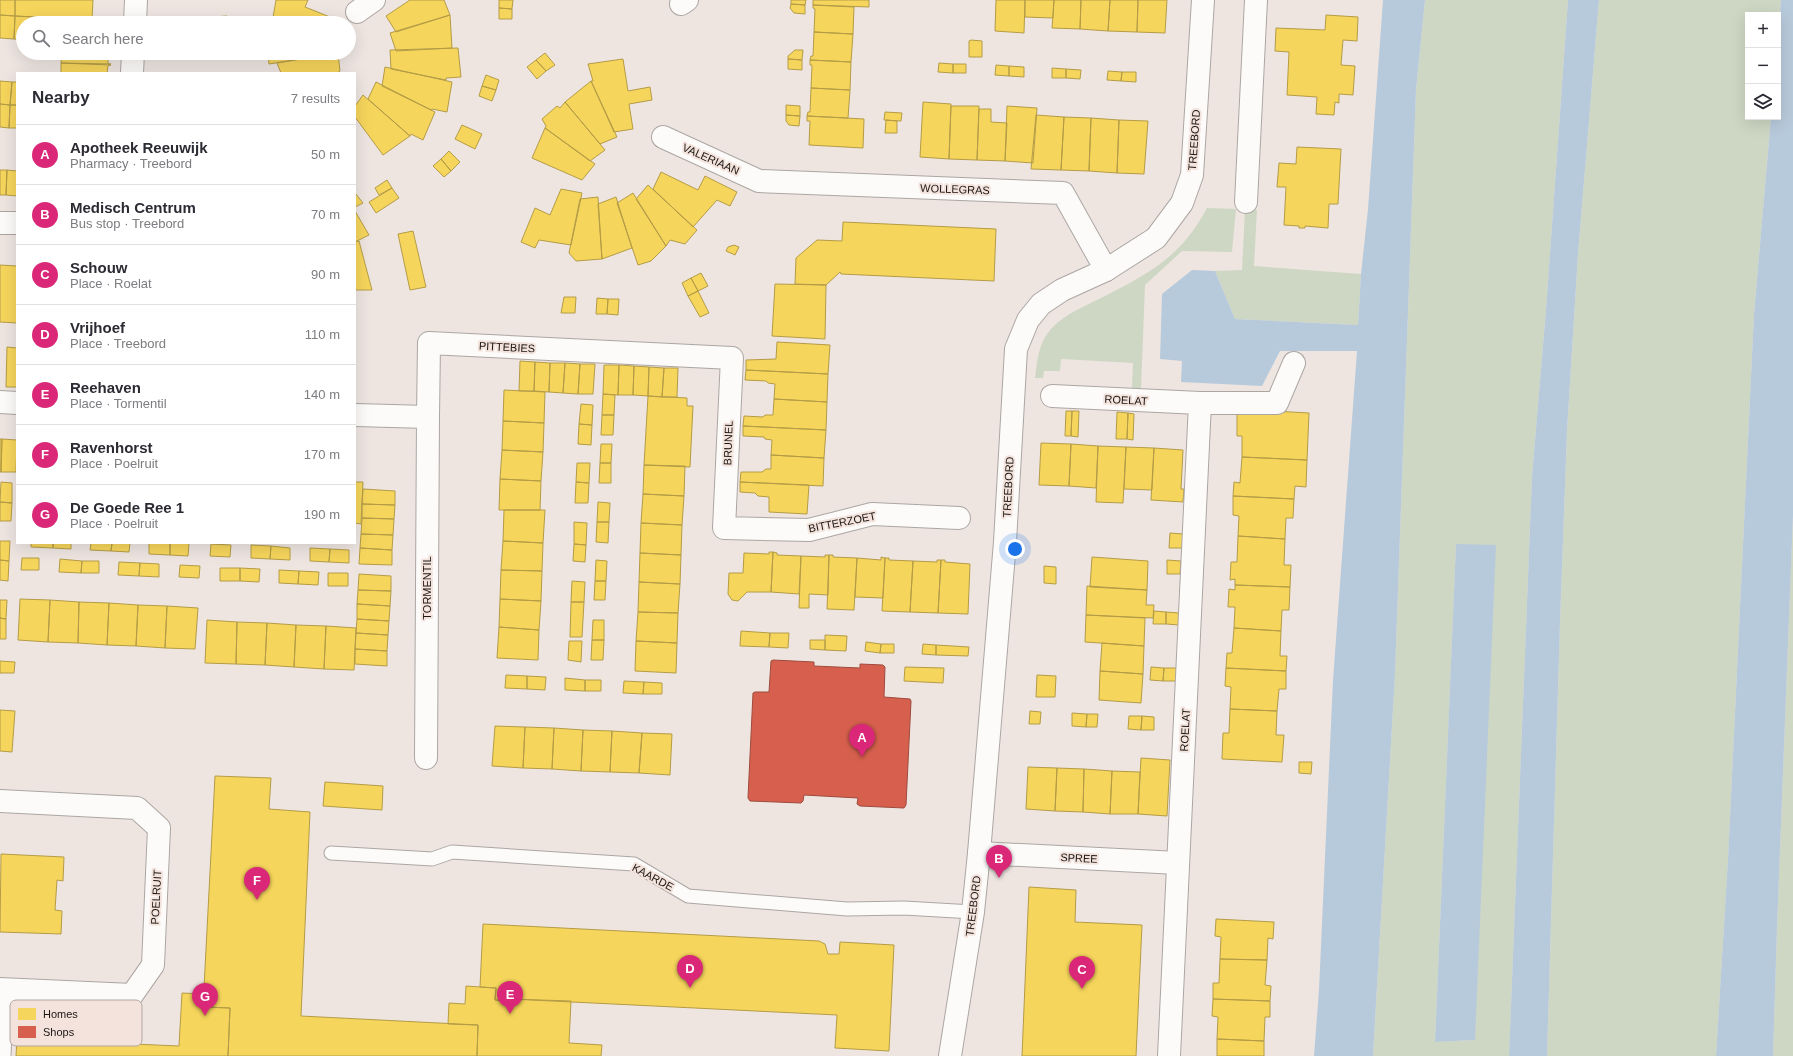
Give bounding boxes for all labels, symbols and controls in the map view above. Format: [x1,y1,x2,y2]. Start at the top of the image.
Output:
map controls [1745,12,1781,120]
button: + [1745,12,1781,48]
search box [16,16,356,60]
icon: search [30,27,52,49]
text: Search here [62,30,144,47]
button: − [1745,48,1781,84]
button: layers [1745,84,1781,120]
text: Nearby [32,88,90,107]
text: 7 results [291,91,340,106]
street label: TREEBORD [1186,109,1202,171]
text: Apotheek Reeuwijk [70,139,208,156]
street label: VALERIAAN [681,141,741,177]
text: A [40,147,50,162]
text: 50 m [311,147,340,162]
text: Pharmacy · Treebord [70,156,192,171]
street label: WOLLEGRAS [920,182,990,196]
text: Medisch Centrum [70,199,196,216]
text: B [40,207,50,222]
text: 70 m [311,207,340,222]
text: Bus stop · Treebord [70,216,184,231]
text: Schouw [70,259,128,276]
text: C [40,267,50,282]
text: 90 m [311,267,340,282]
text: Place · Roelat [70,276,152,291]
text: Vrijhoef [70,319,125,336]
text: D [40,327,50,342]
text: 110 m [305,327,340,342]
text: Place · Treebord [70,336,166,351]
street label: PITTEBIES [479,340,535,354]
text: Reehaven [70,379,141,396]
text: E [41,387,49,402]
text: 140 m [304,387,340,402]
street label: ROELAT [1104,393,1148,407]
text: Place · Tormentil [70,396,167,411]
street label: BRUNEL [721,420,735,466]
text: Ravenhorst [70,439,153,456]
text: F [41,447,49,462]
text: 170 m [304,447,340,462]
text: Place · Poelruit [70,456,158,471]
street label: TREEBORD [1000,456,1016,518]
text: De Goede Ree 1 [70,499,184,516]
text: G [40,507,50,522]
text: 190 m [304,507,340,522]
street label: BITTERZOET [807,510,877,534]
text: Place · Poelruit [70,516,158,531]
your location [1005,539,1025,559]
street label: TORMENTIL [421,556,433,620]
street label: ROELAT [1178,708,1192,752]
pin: A [849,724,875,757]
pin: B [986,845,1012,878]
street label: SPREE [1060,851,1098,865]
street label: KAARDE [630,861,676,893]
pin: F [244,867,270,900]
street label: POELRUIT [149,869,163,925]
street label: TREEBORD [963,875,983,937]
pin: D [677,955,703,988]
pin: C [1069,956,1095,989]
pin: E [497,981,523,1014]
pin: G [192,983,218,1016]
legend [10,1000,142,1046]
text: Homes [43,1008,78,1020]
text: Shops [43,1026,75,1038]

